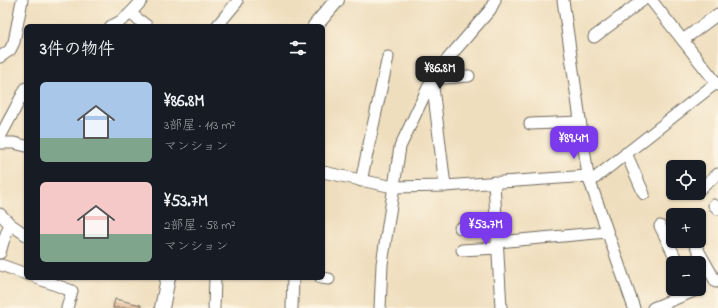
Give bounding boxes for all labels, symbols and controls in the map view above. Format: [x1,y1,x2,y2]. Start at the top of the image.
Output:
text: 3件の物件 [40,37,115,62]
icon: filters [287,37,309,59]
pin: ¥86.8M [407,56,473,90]
text: ¥86.8M [424,59,456,78]
text: ¥86.8M [164,89,205,114]
icon: home [72,98,120,146]
text: 3部屋 · 113 m² [164,116,235,135]
pin: ¥89.4M [541,126,607,160]
text: ¥89.4M [559,129,589,148]
text: マンション [164,137,228,156]
map controls [666,160,706,296]
button: locate [666,160,706,200]
text: ¥53.7M [164,189,208,214]
icon: home [72,198,120,246]
button: + [666,208,706,248]
pin: ¥53.7M [453,212,519,246]
text: ¥53.7M [469,215,503,234]
text: 2部屋 · 58 m² [164,216,235,235]
text: マンション [164,237,228,256]
button: − [666,256,706,296]

